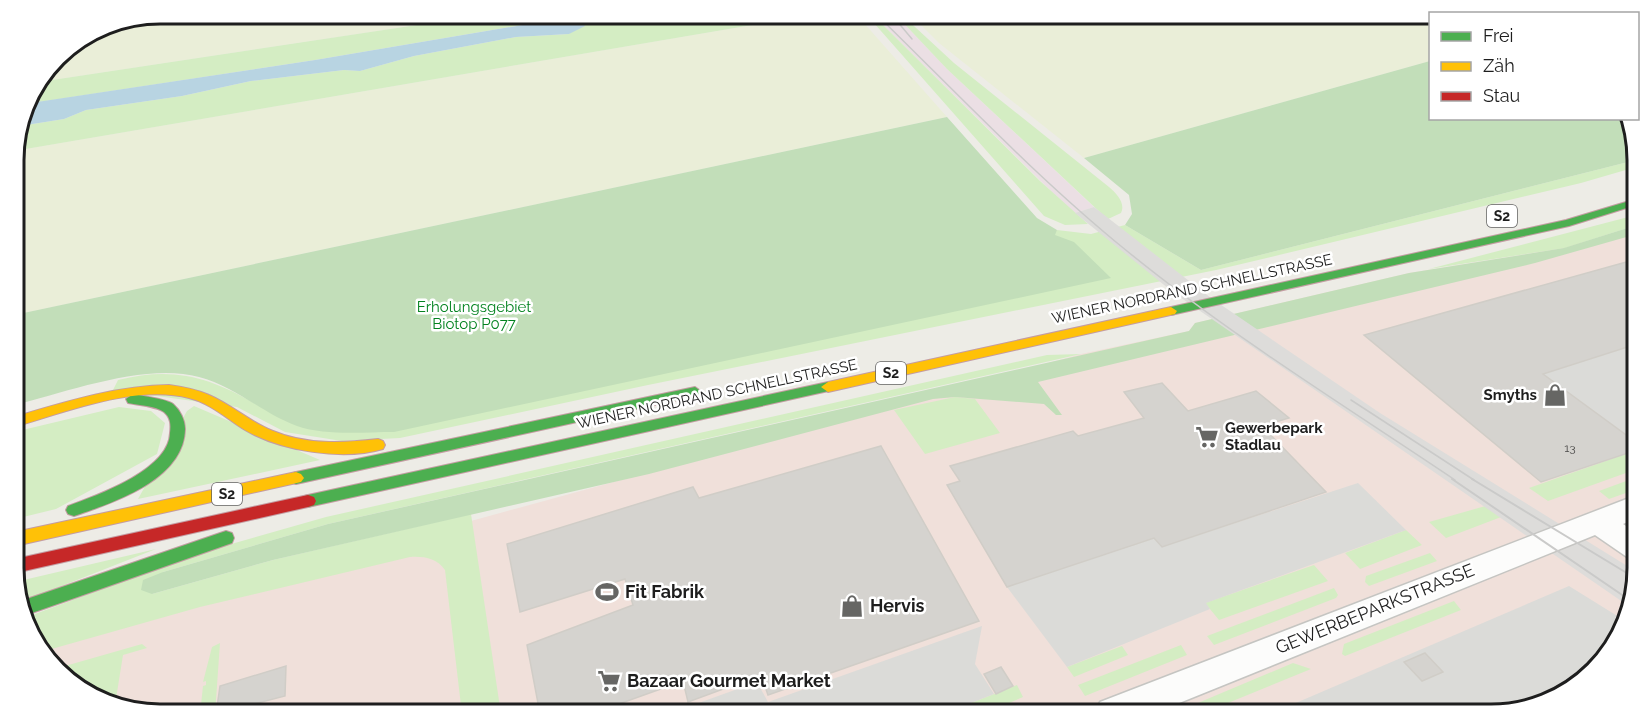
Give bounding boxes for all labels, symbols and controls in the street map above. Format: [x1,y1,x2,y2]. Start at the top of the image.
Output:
legend [1429,12,1639,120]
text: Frei [1483,25,1513,46]
text: Zäh [1483,55,1515,76]
text: Stau [1483,85,1520,106]
road number: S2 [1487,205,1517,227]
street label: WIENER NORDRAND SCHNELLSTRASSE [1050,250,1334,328]
park label: Erholungsgebiet Biotop P077 [417,298,531,333]
street label: WIENER NORDRAND SCHNELLSTRASSE [575,355,859,433]
road number: S2 [876,362,906,384]
shop icon: Smyths [1542,382,1568,408]
place label: Smyths [1484,386,1537,404]
place label: Gewerbepark Stadlau [1225,419,1323,454]
supermarket icon: Gewerbepark Stadlau [1194,424,1220,450]
house number: 13 [1564,441,1576,455]
road number: S2 [212,483,242,505]
street label: GEWERBEPARKSTRASSE [1272,559,1477,658]
sports icon: Fit Fabrik [594,579,620,605]
place label: Fit Fabrik [625,581,705,602]
shop icon: Hervis [839,593,865,619]
place label: Hervis [870,595,924,616]
supermarket icon: Bazaar Gourmet Market [596,668,622,694]
place label: Bazaar Gourmet Market [627,670,831,691]

